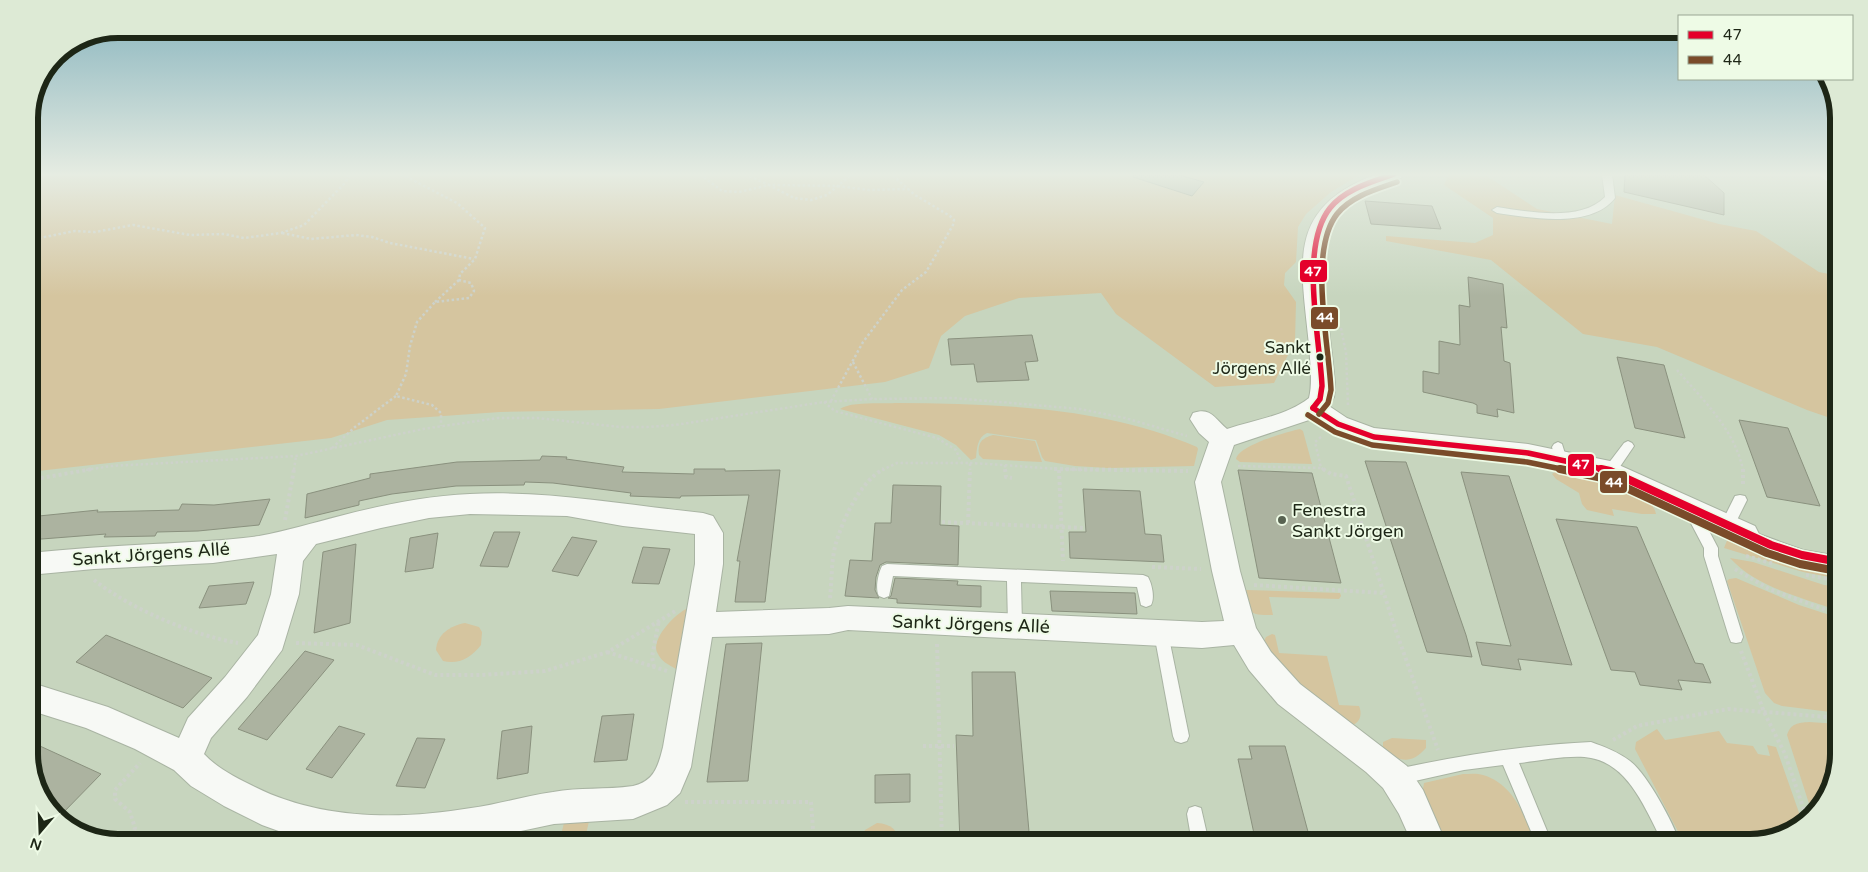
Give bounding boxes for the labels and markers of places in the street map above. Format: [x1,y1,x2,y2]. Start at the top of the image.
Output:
place label: Sankt Jörgens Allé [1213,337,1312,379]
marker: Sankt Jörgens Allé [1315,352,1325,362]
place label: Fenestra Sankt Jörgen [1292,499,1404,542]
marker: Fenestra Sankt Jörgen [1276,514,1288,526]

